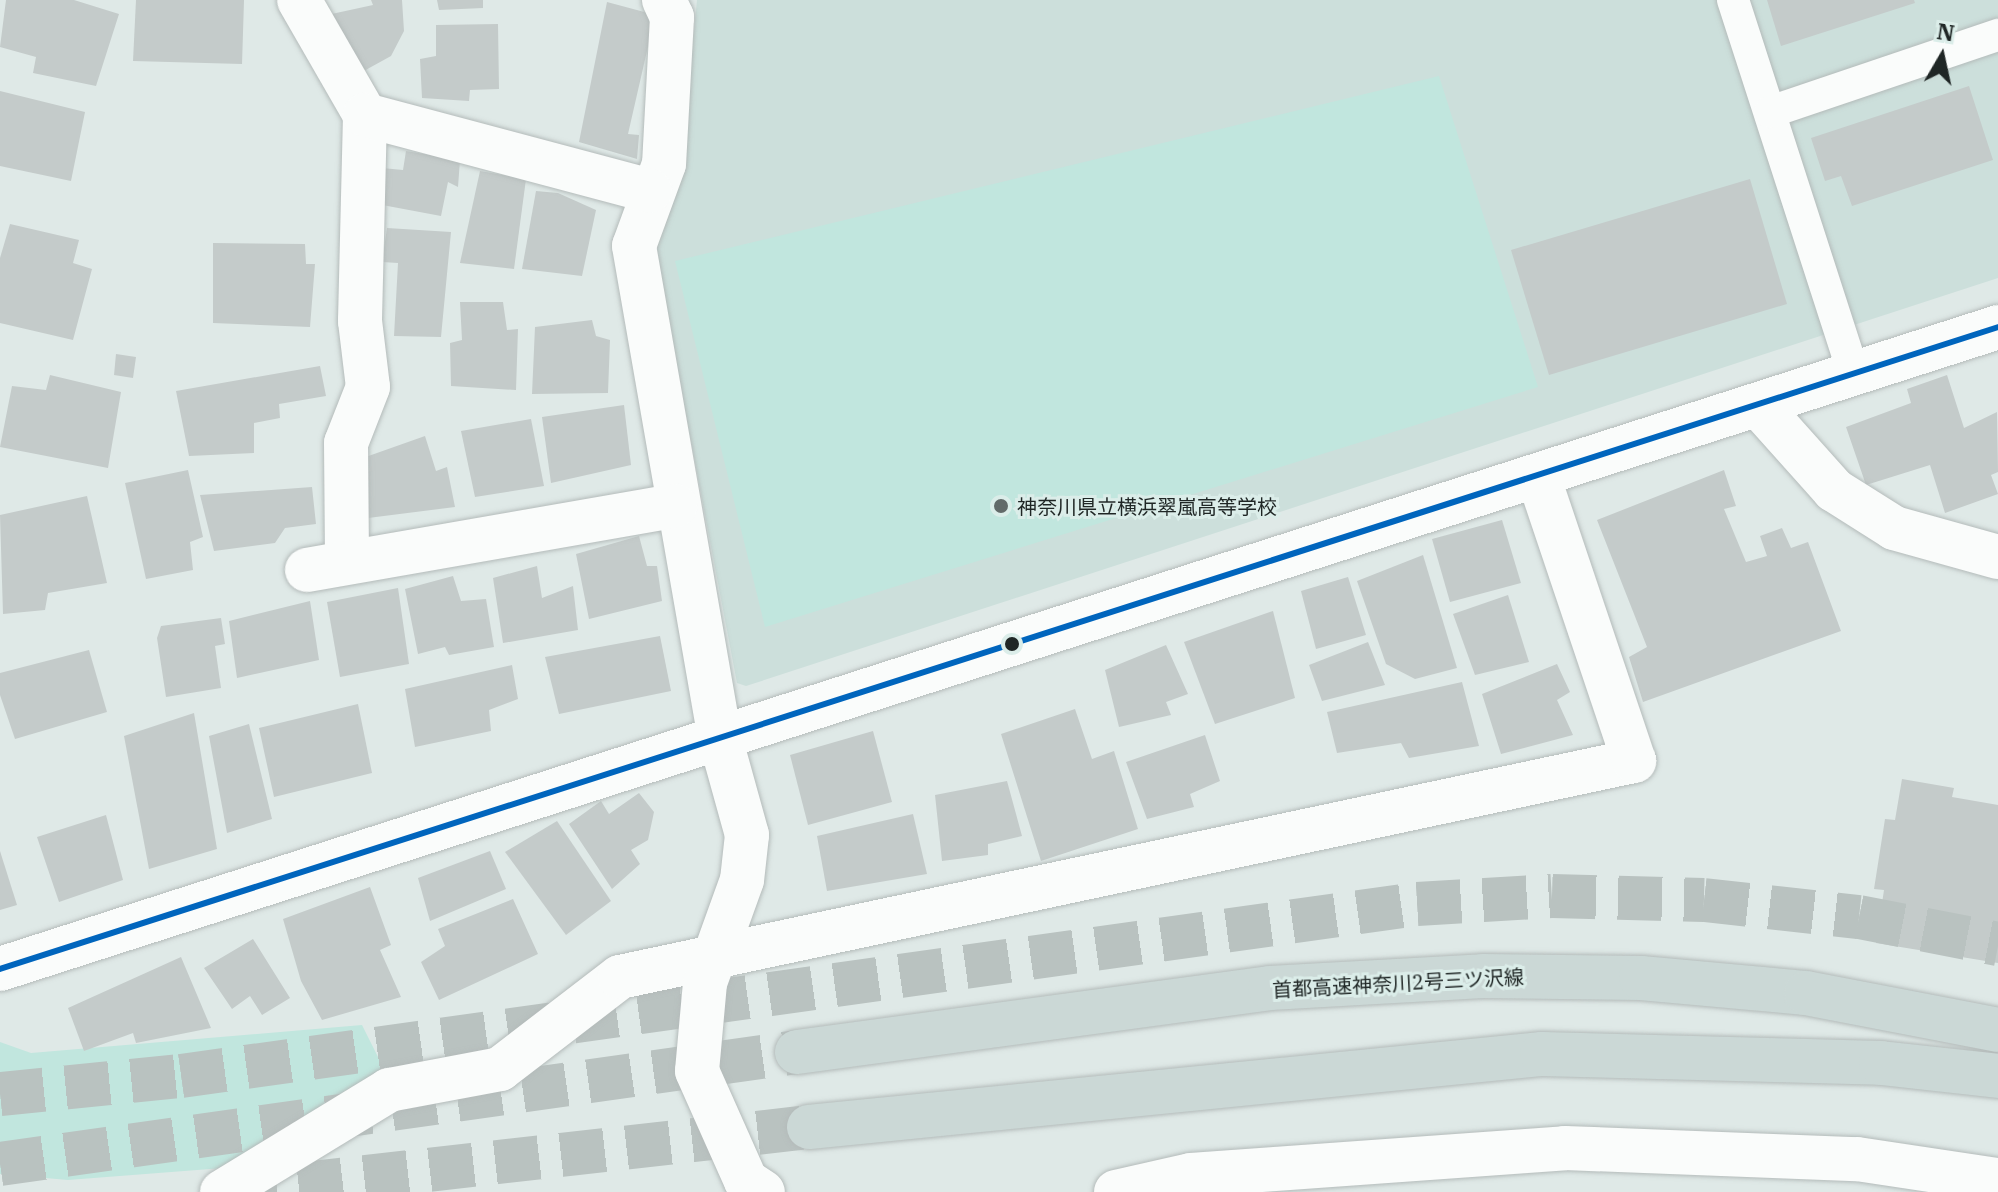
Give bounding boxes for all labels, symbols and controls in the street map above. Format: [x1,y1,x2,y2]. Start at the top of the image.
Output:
north arrow [1902,16,1982,96]
text: N [1935,16,1957,47]
place label: 神奈川県立横浜翠嵐高等学校 [1017,494,1277,518]
marker: 神奈川県立横浜翠嵐高等学校 [992,497,1010,515]
unlabelled marker [1004,636,1020,652]
street label: 首都高速神奈川2号三ツ沢線 [1272,964,1524,1002]

